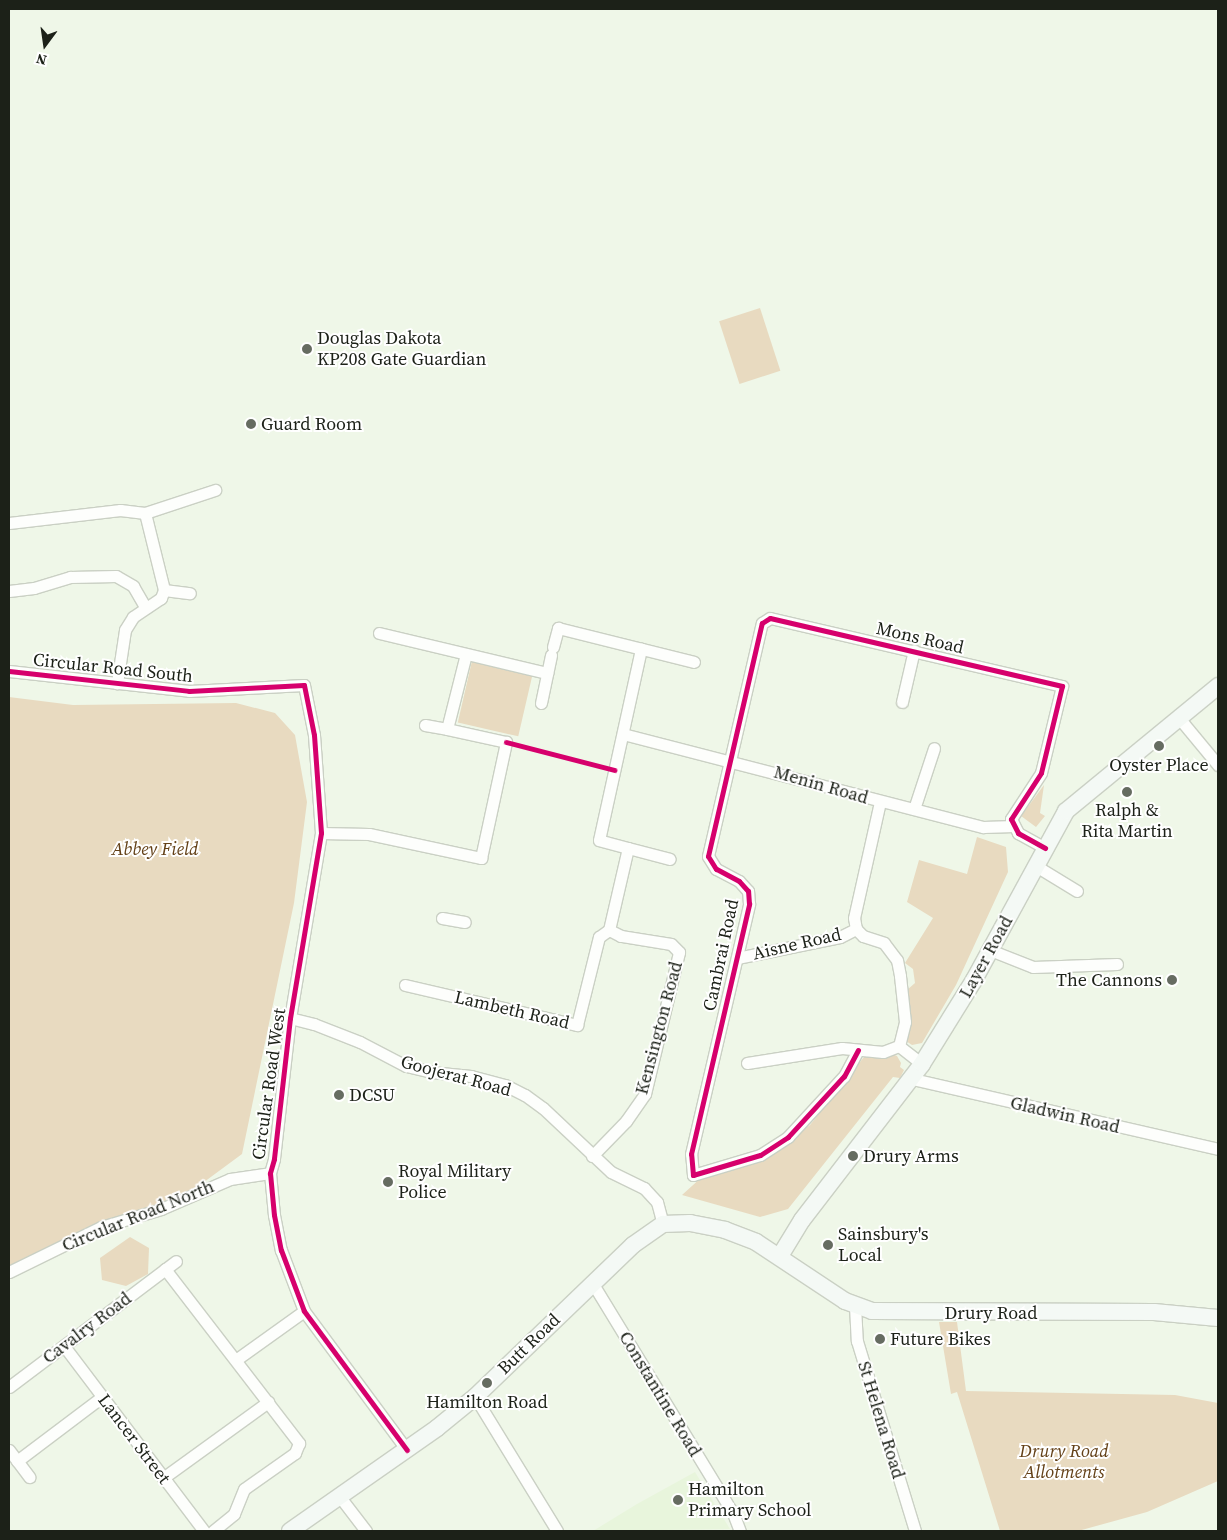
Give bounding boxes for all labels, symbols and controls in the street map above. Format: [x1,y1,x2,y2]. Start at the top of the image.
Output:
north arrow [20,20,70,70]
text: N [34,49,49,70]
place label: Douglas Dakota KP208 Gate Guardian [317,328,486,370]
marker: Douglas Dakota KP208 Gate Guardian [301,343,313,355]
place label: Guard Room [261,413,362,435]
marker: Guard Room [245,418,257,430]
street label: Mons Road [874,617,966,659]
street label: Circular Road South [32,649,194,687]
marker: Oyster Place [1153,740,1165,752]
place label: Oyster Place [1109,754,1209,776]
street label: Menin Road [771,761,871,809]
marker: Ralph & Rita Martin [1121,786,1133,798]
place label: Ralph & Rita Martin [1081,800,1173,842]
park label: Abbey Field [112,838,198,860]
street label: Cambrai Road [699,897,743,1013]
street label: Layer Road [955,912,1017,1002]
street label: Aisne Road [751,923,843,965]
street label: Kensington Road [631,959,687,1097]
place label: The Cannons [1056,969,1162,991]
marker: The Cannons [1166,974,1178,986]
street label: Lambeth Road [452,986,572,1034]
street label: Circular Road West [248,1007,290,1161]
street label: Goojerat Road [398,1051,514,1101]
place label: DCSU [349,1084,395,1106]
marker: DCSU [333,1089,345,1101]
street label: Gladwin Road [1008,1092,1122,1138]
place label: Drury Arms [863,1145,959,1167]
marker: Drury Arms [847,1150,859,1162]
place label: Royal Military Police [398,1161,511,1204]
street label: Circular Road North [59,1176,217,1256]
marker: Royal Military Police [382,1176,394,1188]
place label: Sainsbury's Local [838,1224,929,1266]
marker: Sainsbury's Local [822,1239,834,1251]
street label: Cavalry Road [38,1288,136,1368]
street label: Drury Road [945,1302,1037,1324]
street label: Butt Road [493,1309,565,1379]
street label: Constantine Road [614,1328,706,1460]
place label: Future Bikes [890,1328,991,1350]
marker: Future Bikes [874,1333,886,1345]
street label: St Helena Road [853,1359,909,1481]
marker: Hamilton Road [481,1377,493,1389]
street label: Lancer Street [93,1390,175,1488]
place label: Hamilton Road [426,1391,548,1413]
park label: Drury Road Allotments [1019,1441,1109,1484]
place label: Hamilton Primary School [688,1479,811,1522]
marker: Hamilton Primary School [672,1494,684,1506]

